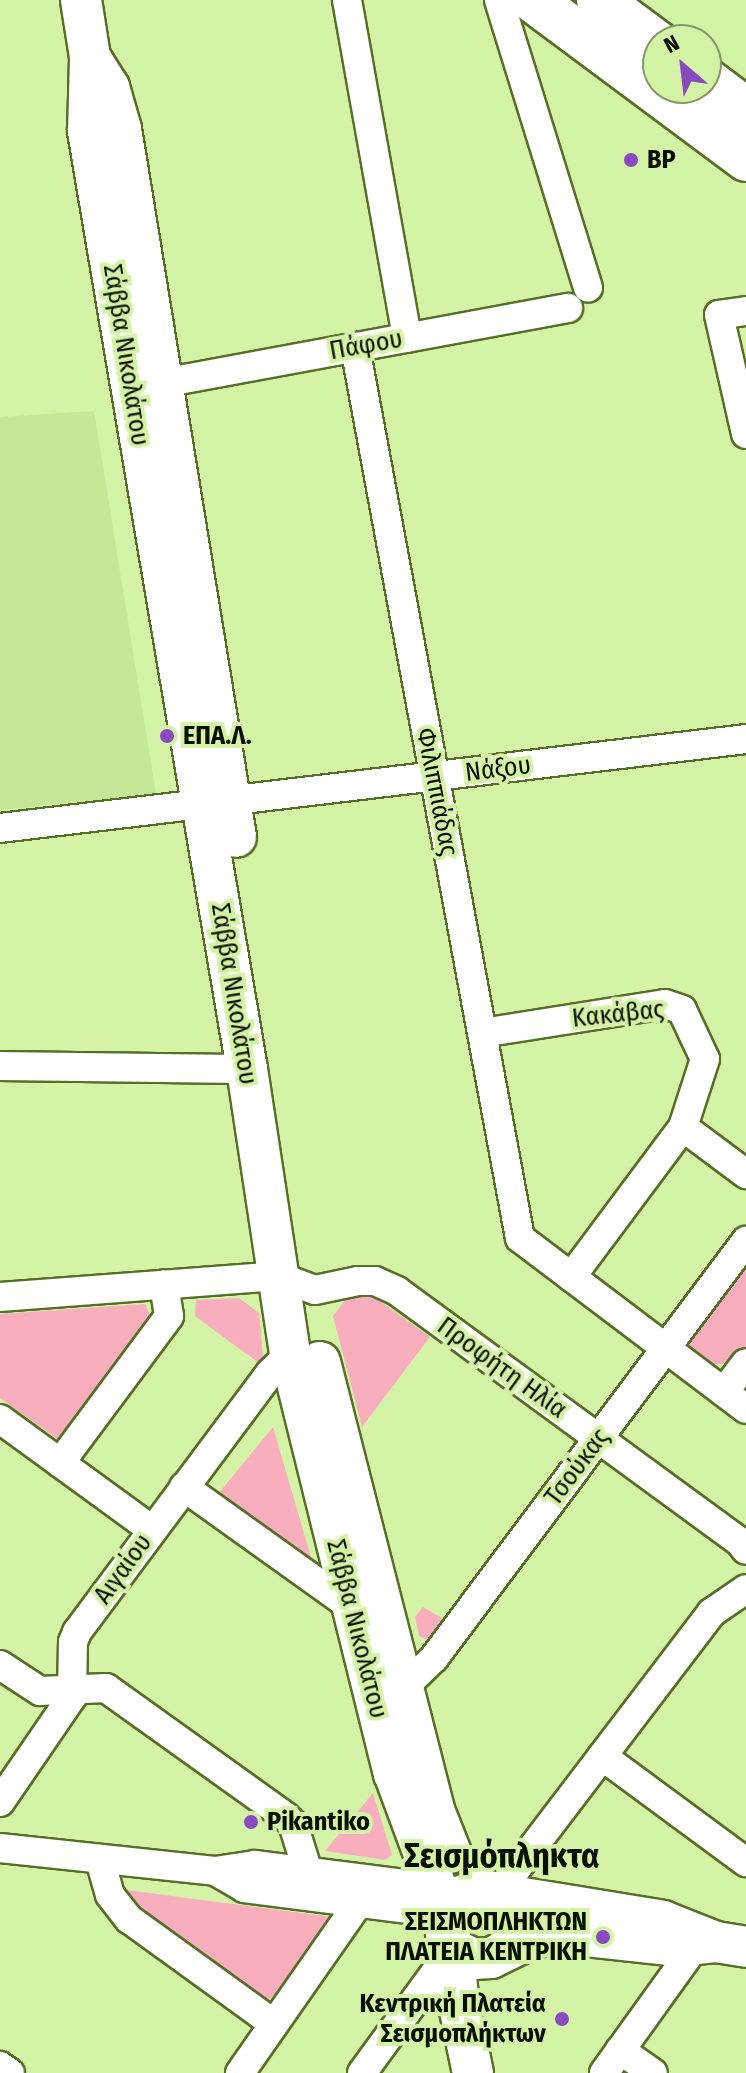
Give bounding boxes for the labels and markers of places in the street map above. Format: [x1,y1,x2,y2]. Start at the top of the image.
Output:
place label: BP [647,144,676,176]
marker: BP [622,151,640,169]
place label: ΕΠΑ.Λ. [183,720,252,752]
marker: ΕΠΑ.Λ. [158,727,176,745]
place label: Pikantiko [267,1806,370,1838]
marker: Pikantiko [242,1813,260,1831]
place label: ΣΕΙΣΜΟΠΛΗΚΤΩΝ ΠΛΑΤΕΙΑ ΚΕΝΤΡΙΚΗ [385,1906,587,1968]
marker: ΣΕΙΣΜΟΠΛΗΚΤΩΝ ΠΛΑΤΕΙΑ ΚΕΝΤΡΙΚΗ [594,1928,612,1946]
place label: Κεντρική Πλατεία Σεισμοπλήκτων [360,1988,546,2050]
marker: Κεντρική Πλατεία Σεισμοπλήκτων [553,2010,571,2028]

